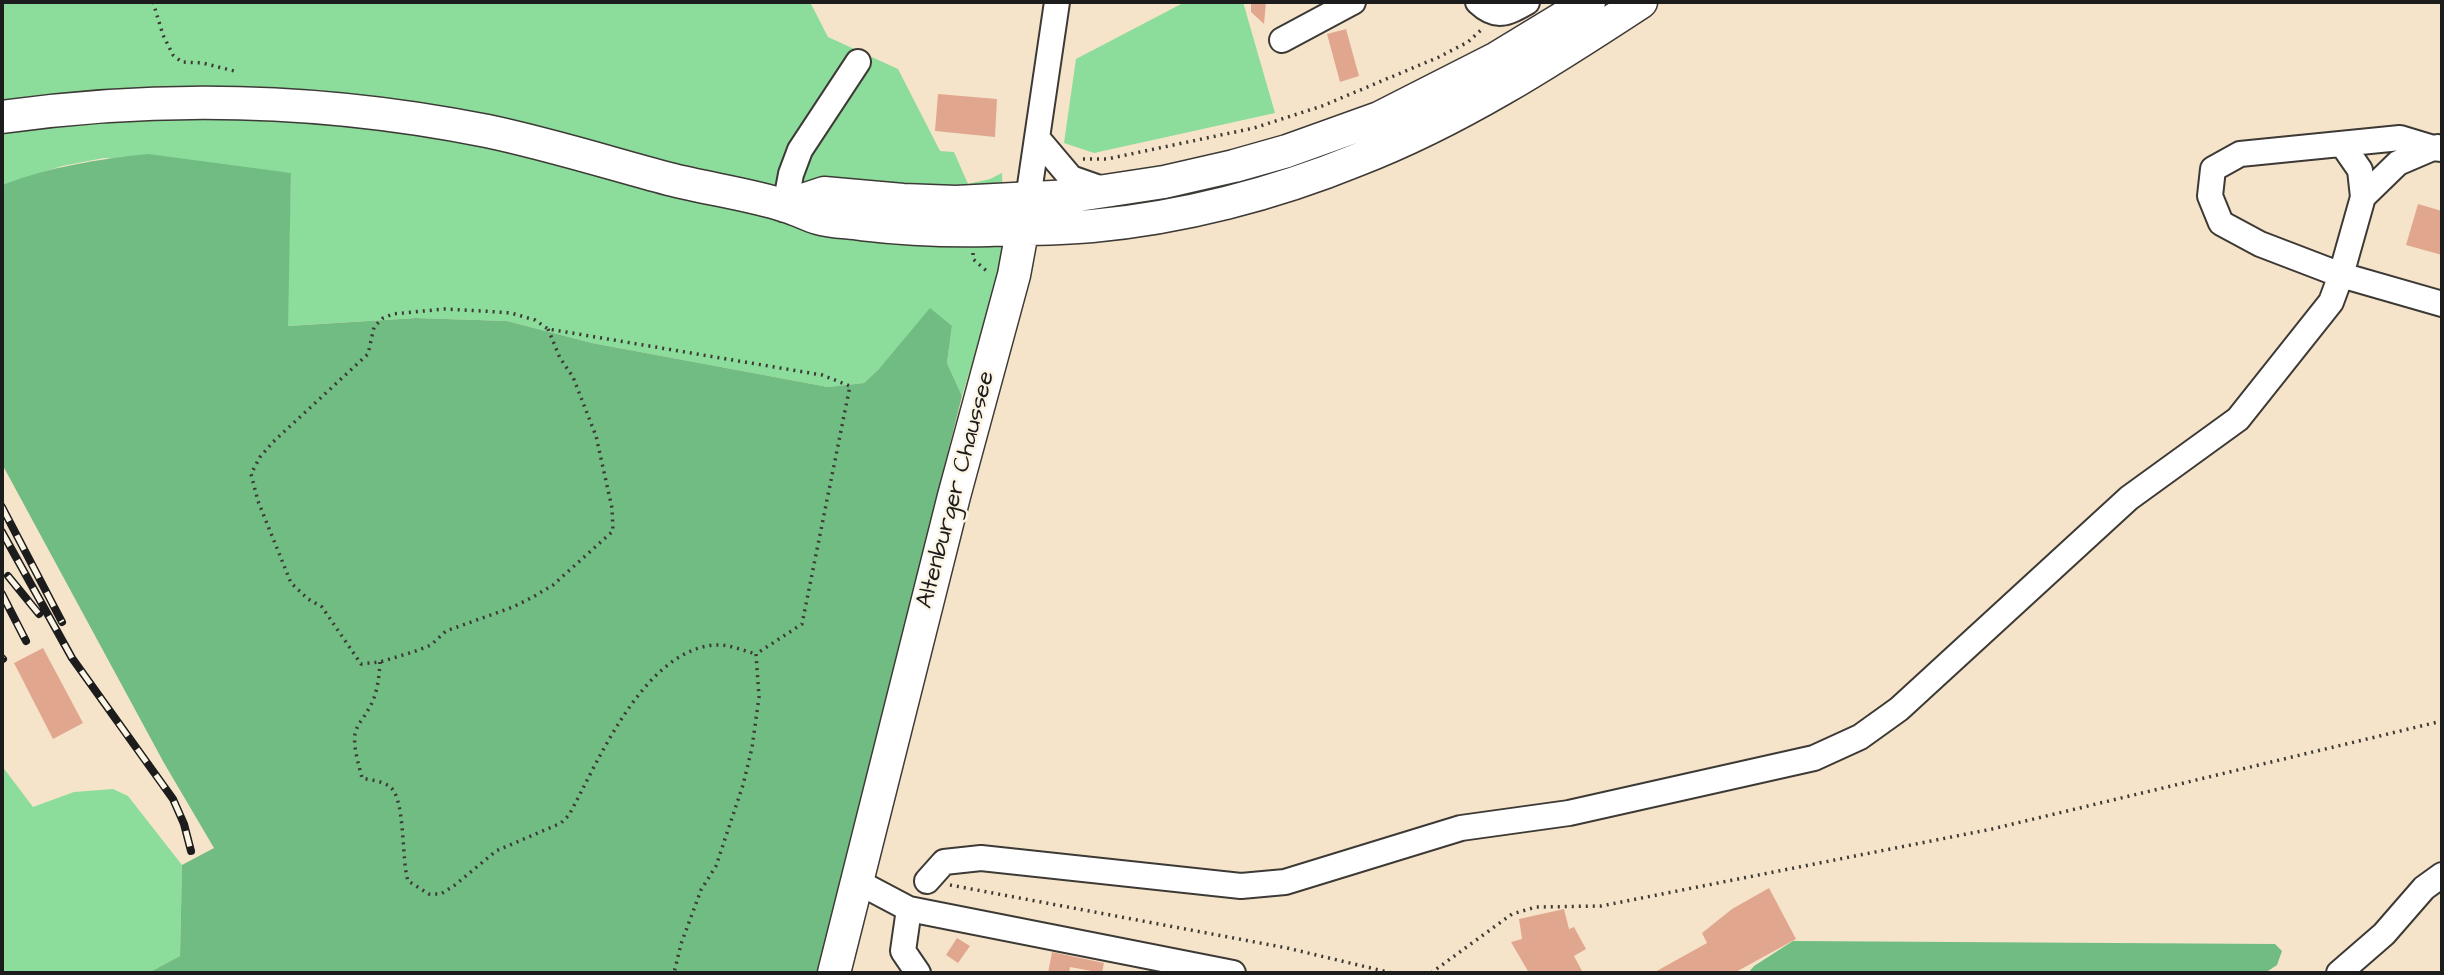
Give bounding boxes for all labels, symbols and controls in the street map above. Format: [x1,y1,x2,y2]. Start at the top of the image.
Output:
street label: Altenburger Chaussee [911,368,1003,612]

